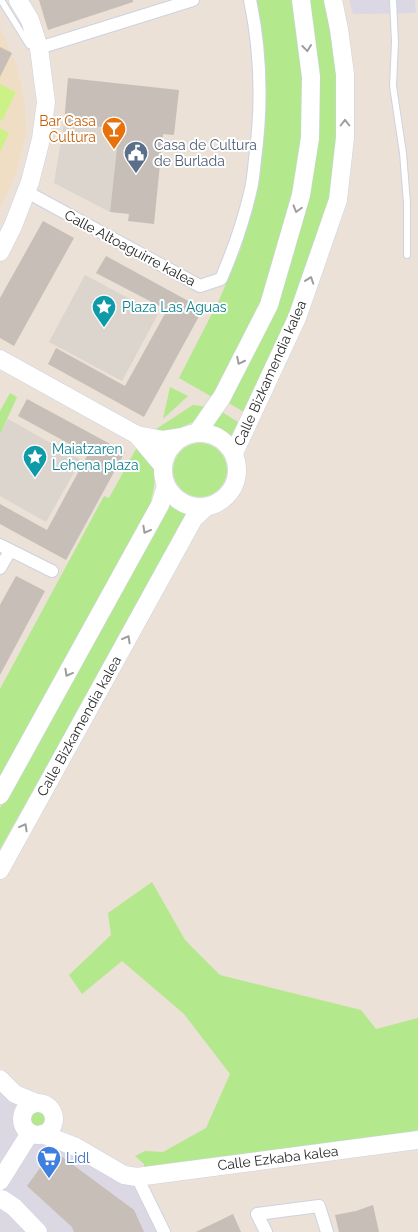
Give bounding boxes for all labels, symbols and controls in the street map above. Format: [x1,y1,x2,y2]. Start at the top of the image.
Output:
one-way arrow [301,45,312,53]
place label: Bar Casa Cultura [39,113,96,145]
bar icon: Bar Casa Cultura [101,116,127,150]
one-way arrow [340,119,350,126]
place label: Casa de Cultura de Burlada [154,137,257,169]
public building icon: Casa de Cultura de Burlada [123,140,149,174]
one-way arrow [292,205,302,213]
street label: Calle Altoaguirre kalea [62,207,198,289]
one-way arrow [304,277,314,285]
place icon: Plaza Las Aguas [91,294,117,328]
street label: Calle Bizkamendia kalea [231,298,309,448]
place label: Plaza Las Aguas [122,299,227,315]
one-way arrow [236,356,246,365]
place label: Maiatzaren Lehena plaza [52,441,139,473]
place icon: Maiatzaren Lehena plaza [22,444,48,478]
one-way arrow [142,525,152,534]
one-way arrow [121,635,131,644]
street label: Calle Bizkamendia kalea [34,653,124,799]
one-way arrow [64,667,74,676]
one-way arrow [17,823,27,832]
street label: Calle Ezkaba kalea [217,1143,339,1173]
supermarket icon: Lidl [36,1145,62,1179]
place label: Lidl [66,1150,90,1166]

